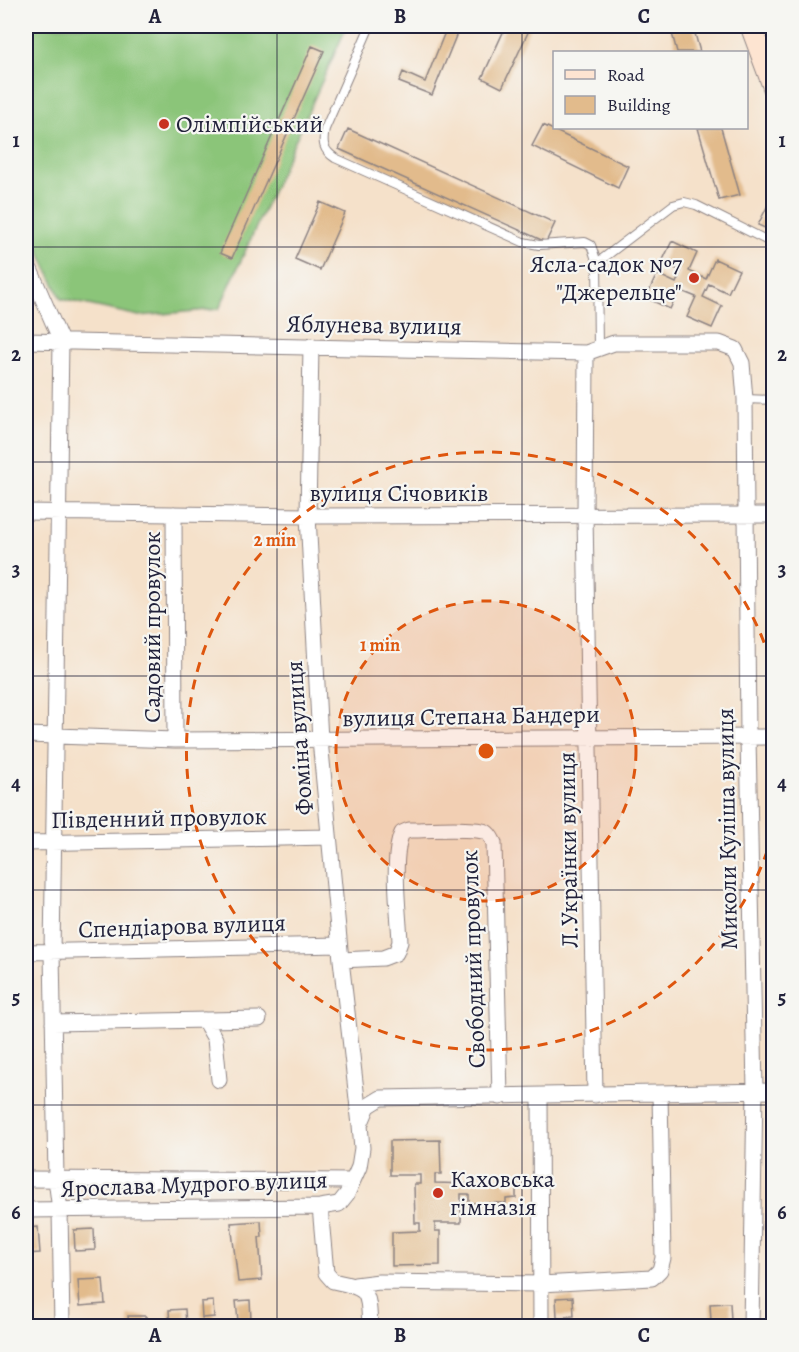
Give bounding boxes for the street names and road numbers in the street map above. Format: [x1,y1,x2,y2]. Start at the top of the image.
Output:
street label: Яблунева вулиця [286,307,462,343]
street label: вулиця Січовиків [310,477,489,509]
street label: Садовий провулок [136,531,168,723]
street label: Фоміна вулиця [278,660,320,816]
street label: вулиця Степана Бандери [342,698,600,734]
street label: Миколи Куліша вулиця [709,708,745,950]
street label: Л.Українки вулиця [550,751,586,949]
street label: Південний провулок [51,800,267,836]
street label: Свободний провулок [453,849,493,1069]
street label: Спендіарова вулиця [78,906,286,946]
street label: Ярослава Мудрого вулиця [60,1163,328,1205]

